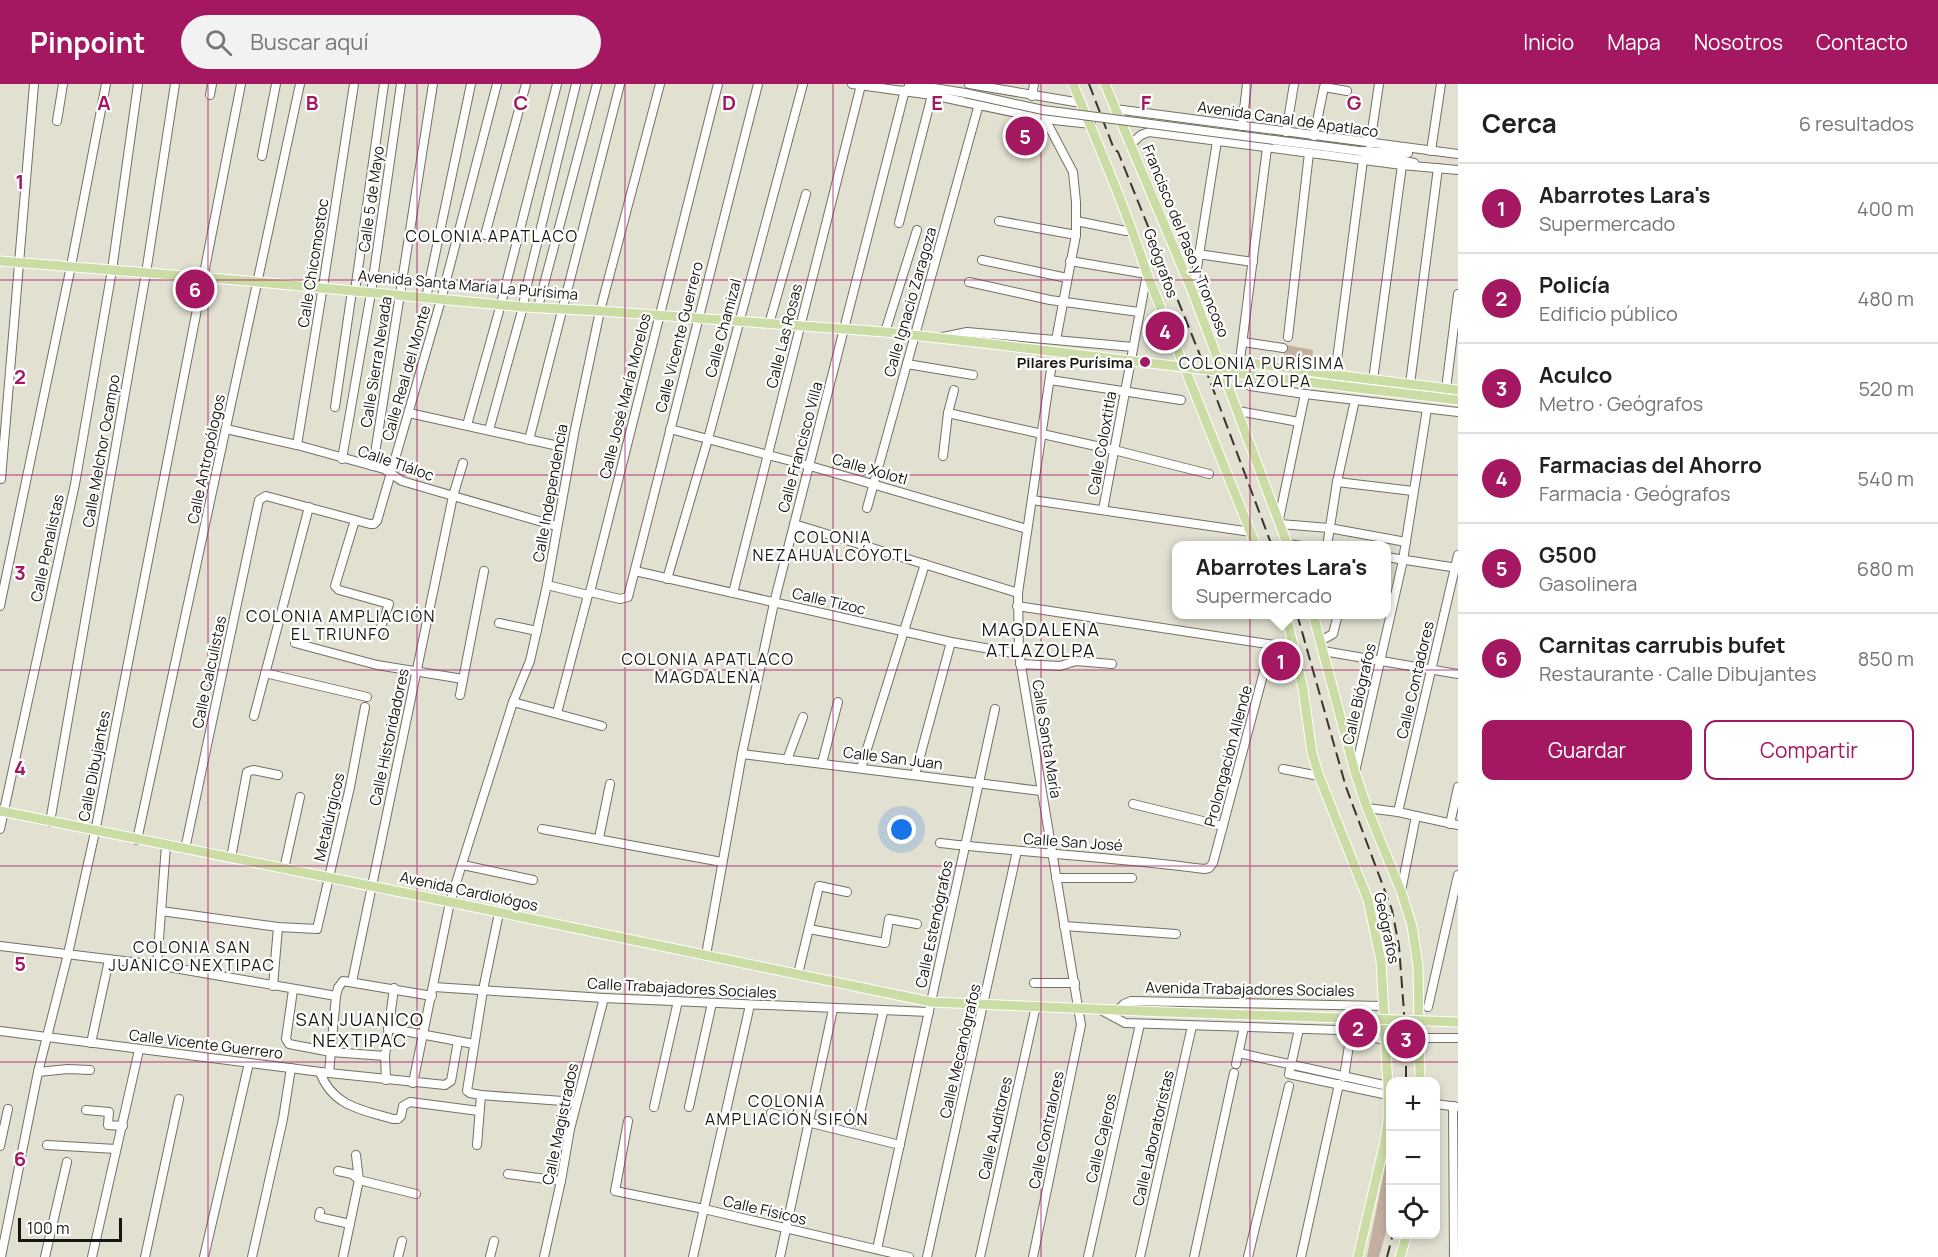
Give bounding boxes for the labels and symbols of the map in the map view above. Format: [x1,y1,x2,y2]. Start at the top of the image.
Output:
text: A [97,89,111,116]
text: B [306,89,319,116]
text: C [514,89,528,116]
text: D [722,89,736,116]
text: E [931,89,943,116]
text: F [1141,89,1152,116]
text: G [1347,89,1362,116]
street label: Avenida Canal de Apatlaco [1196,96,1380,142]
pin: 5 [1006,113,1044,158]
street label: Francisco del Paso y Troncoso [1138,142,1234,341]
street label: Calle 5 de Mayo [353,144,389,254]
text: 1 [16,168,24,195]
street label: Calle Chicomostoc [292,197,334,329]
district label: COLONIA APATLACO [405,225,579,247]
street label: Calle Ignacio Zaragoza [879,225,941,379]
street label: Geógrafos [1139,225,1183,301]
street label: Calle Vicente Guerrero [650,259,708,415]
street label: Avenida Santa María La Purísima [357,265,579,305]
pin: 6 [176,266,214,312]
street label: Calle Chamizal [700,276,746,380]
street label: Calle Las Rosas [761,281,807,390]
street label: Calle Sierra Nevada [355,295,397,429]
street label: Calle Real del Monte [377,303,435,443]
pin: 4 [1146,308,1184,354]
street label: Calle José María Morelos [594,311,656,481]
place label: Pilares Purísima [1017,352,1133,373]
district label: COLONIA PURÍSIMA ATLAZOLPA [1179,352,1345,392]
marker: Pilares Purísima [1138,355,1152,369]
text: 2 [14,363,26,390]
street label: Calle Melchor Ocampo [77,373,125,529]
street label: Calle Francisco Villa [772,379,828,515]
street label: Calle Coloxtitla [1083,390,1121,496]
street label: Calle Antropólogos [182,392,230,526]
street label: Calle Independencia [527,422,573,564]
street label: Calle Tláloc [355,440,437,486]
street label: Calle Xolotl [830,448,910,490]
street label: Calle Penalistas [25,492,69,604]
district label: COLONIA NEZAHUALCÓYOTL [753,526,913,566]
text: 3 [14,559,26,586]
street label: Calle Tízoc [790,582,868,620]
district label: COLONIA AMPLIACIÓN EL TRIUNFO [246,605,436,645]
street label: Calle Calculistas [187,614,231,730]
district label: MAGDALENA ATLAZOLPA [982,617,1100,662]
street label: Calle Contadores [1391,619,1439,741]
pin: 1 [1262,638,1300,684]
street label: Calle Biógrafos [1337,641,1381,747]
district label: COLONIA APATLACO MAGDALENA [621,648,795,688]
street label: Calle Historidadores [364,666,414,808]
street label: Calle Santa María [1027,678,1067,800]
street label: Prolongación Allende [1199,683,1257,829]
street label: Calle Dibujantes [73,709,115,823]
street label: Calle San Juan [842,741,944,775]
text: 4 [14,754,26,781]
street label: Metalúrgicos [309,770,349,863]
your location [887,815,916,844]
street label: Calle San José [1023,828,1124,856]
street label: Calle Estenógrafos [910,858,958,990]
street label: Avenida Cardiológos [398,866,540,916]
street label: Geógrafos [1369,890,1405,966]
district label: COLONIA SAN JUANICO NEXTIPAC [108,936,276,976]
text: 5 [14,950,26,977]
street label: Calle Trabajadores Sociales [587,973,777,1003]
street label: Avenida Trabajadores Sociales [1145,977,1355,1001]
street label: Calle Mecanógrafos [934,982,986,1120]
pin: 2 [1338,1006,1378,1050]
district label: SAN JUANICO NEXTIPAC [295,1007,425,1052]
pin: 3 [1386,1016,1426,1062]
street label: Calle Vicente Guerrero [128,1024,284,1064]
street label: Calle Magistrados [537,1061,583,1187]
street label: Calle Laboratoristas [1127,1068,1179,1208]
street label: Calle Contralores [1023,1069,1069,1191]
street label: Calle Auditores [973,1074,1017,1182]
district label: COLONIA AMPLIACIÓN SIFÓN [705,1090,869,1130]
street label: Calle Cajeros [1080,1091,1122,1185]
text: 6 [14,1145,26,1172]
street label: Calle Físicos [721,1190,809,1230]
scale bar [18,1215,122,1242]

